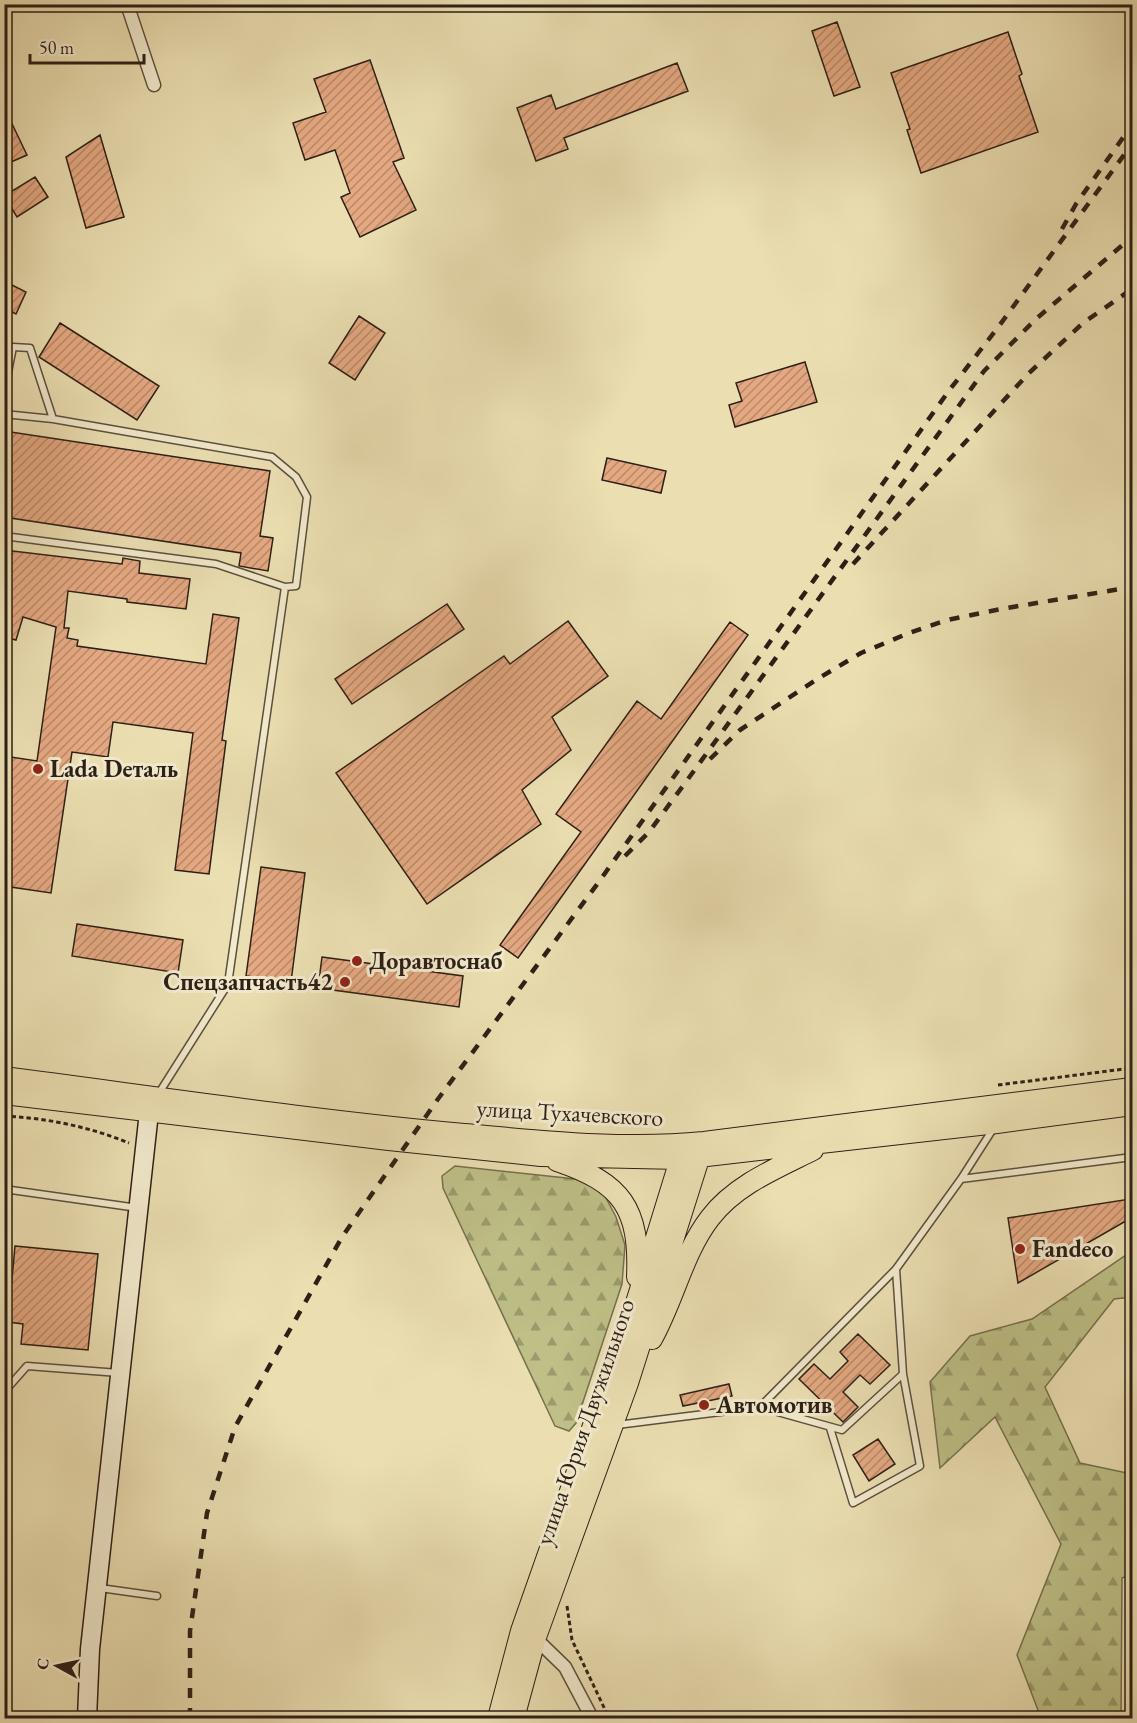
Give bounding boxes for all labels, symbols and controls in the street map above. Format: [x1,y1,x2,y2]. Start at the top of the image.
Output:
scale bar [30,27,144,65]
text: 50 m [39,36,74,59]
place label: Lada Dеталь [50,753,178,784]
marker: Lada Dеталь [31,762,45,776]
place label: Доравтоснаб [369,945,503,976]
marker: Доравтоснаб [350,954,364,968]
place label: Спецзапчасть42 [163,966,333,997]
marker: Спецзапчасть42 [338,975,352,989]
street label: улица Тухачевского [476,1092,664,1133]
place label: Fandeco [1032,1233,1113,1264]
marker: Fandeco [1013,1242,1027,1256]
street label: улица Юрия Двужильного [528,1294,641,1549]
place label: Автомотив [715,1389,832,1420]
marker: Автомотив [697,1398,711,1412]
north arrow [27,1636,87,1696]
text: С [31,1657,54,1671]

